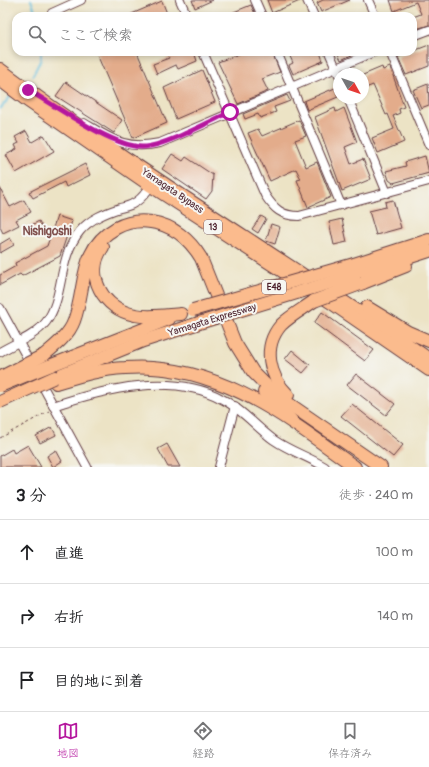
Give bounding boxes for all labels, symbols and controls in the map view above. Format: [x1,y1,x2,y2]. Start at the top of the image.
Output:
search box [12,12,417,56]
icon: search [26,23,48,45]
text: ここで検索 [58,26,133,45]
north arrow [333,68,369,104]
route end [19,81,37,99]
route start [221,103,239,121]
street label: Yamagata Bypass [138,165,206,216]
road number: 13 [204,220,222,234]
district label: Nishigoshi [22,224,72,239]
road number: E48 [262,280,286,294]
street label: Yamagata Expressway [166,301,258,339]
text: 3 分 [16,485,46,506]
text: 徒歩 · 240 m [339,487,413,503]
icon: ahead [16,541,38,563]
text: 直進 [54,544,84,563]
text: 100 m [376,544,413,560]
icon: right [16,605,38,627]
text: 右折 [54,608,84,627]
text: 140 m [377,608,413,624]
icon: arrive [16,669,38,691]
text: 目的地に到着 [54,672,144,691]
tab: 地図 [57,720,79,760]
tab: 経路 [192,720,214,760]
tab: 保存済み [328,720,372,760]

